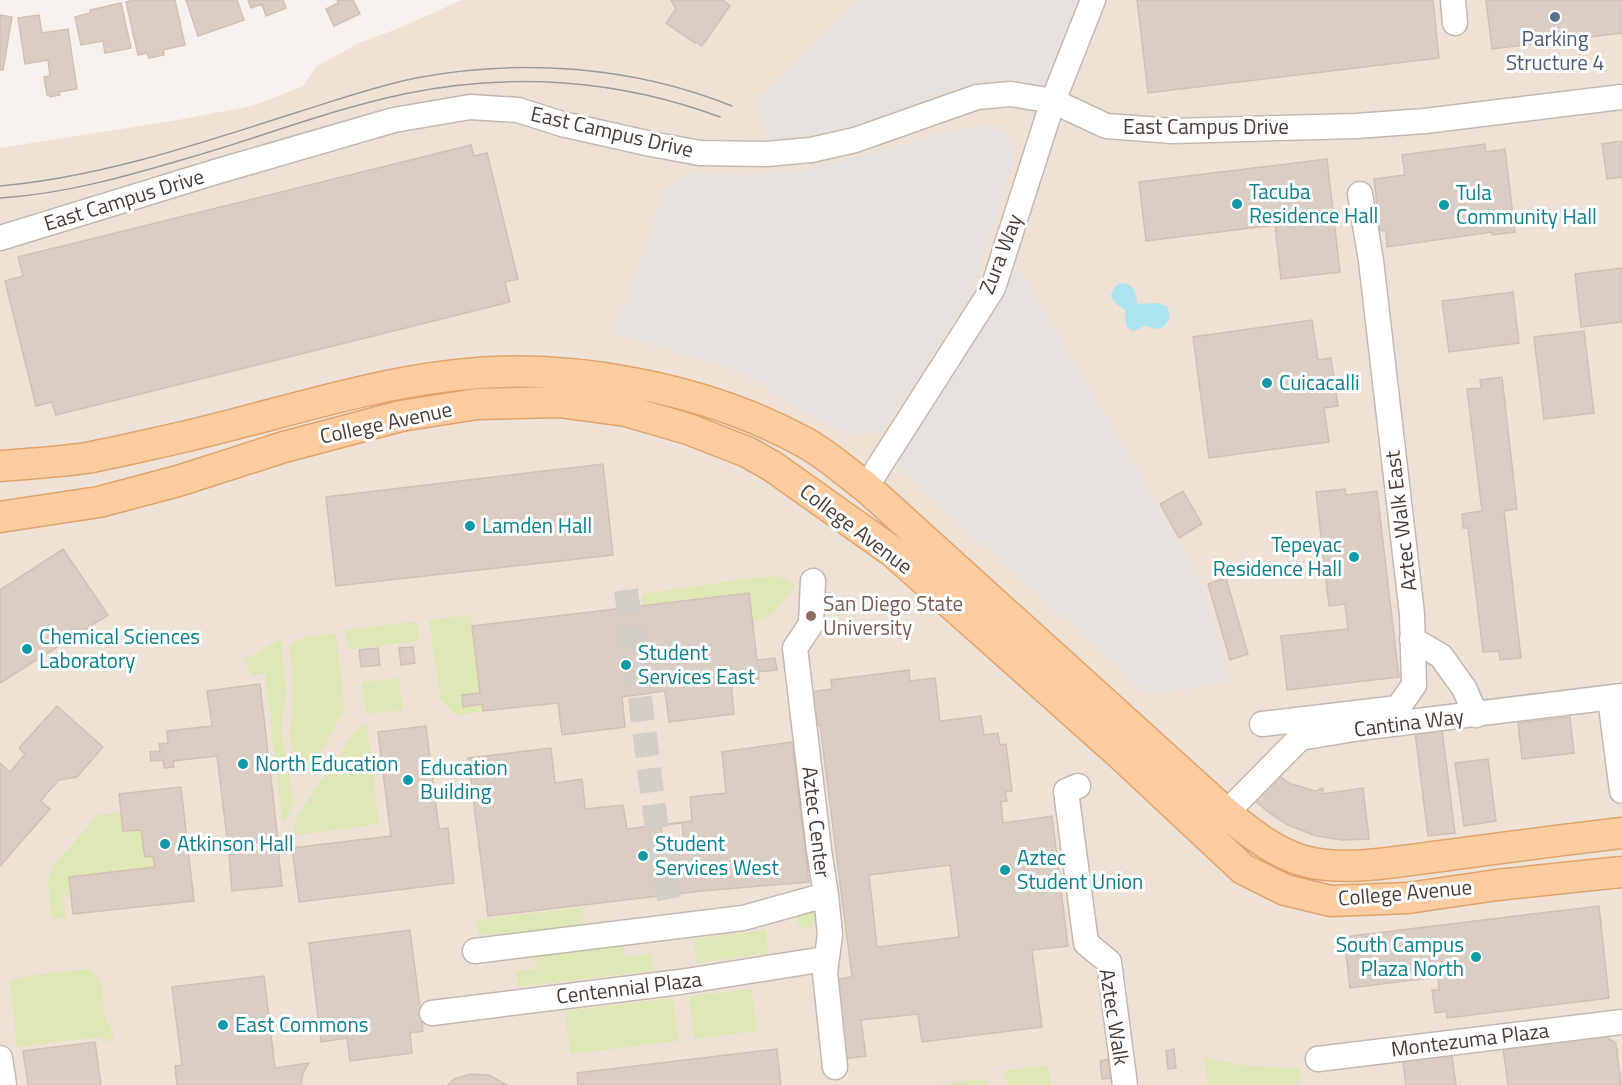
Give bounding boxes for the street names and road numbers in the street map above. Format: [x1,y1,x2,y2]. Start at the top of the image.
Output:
street label: East Campus Drive [528,97,697,165]
street label: East Campus Drive [1123,110,1289,142]
street label: East Campus Drive [40,159,208,239]
street label: Zura Way [970,209,1030,298]
street label: College Avenue [317,392,455,452]
street label: Aztec Walk East [1375,448,1425,593]
street label: College Avenue [793,475,920,581]
street label: Cantina Way [1352,699,1466,745]
street label: Aztec Center [794,764,840,879]
street label: College Avenue [1337,870,1473,914]
street label: Centennial Plaza [554,962,704,1012]
street label: Aztec Walk [1092,966,1138,1068]
street label: Montezuma Plaza [1389,1013,1551,1065]

